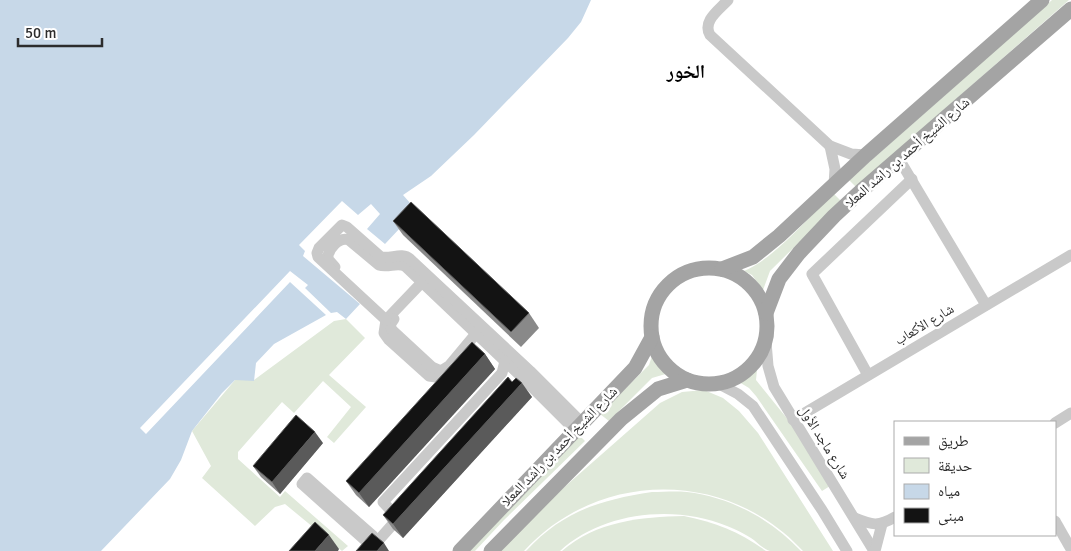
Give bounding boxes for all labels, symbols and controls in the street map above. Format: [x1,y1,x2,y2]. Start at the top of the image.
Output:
scale bar [18,15,101,47]
text: 50 m [25,24,56,42]
district label: الخور [666,60,705,84]
street label: شارع الشيخ أحمد بن راشد المعلا [842,94,974,212]
street label: شارع الأكعاب [891,300,958,350]
street label: شارع الشيخ أحمد بن راشد المعلا [498,383,622,510]
street label: شارع ماجد الأول [794,402,854,483]
legend [894,421,1056,536]
text: طريق [938,432,969,451]
text: حديقة [938,457,973,475]
text: مياه [938,482,960,500]
text: مبنى [938,507,964,526]

